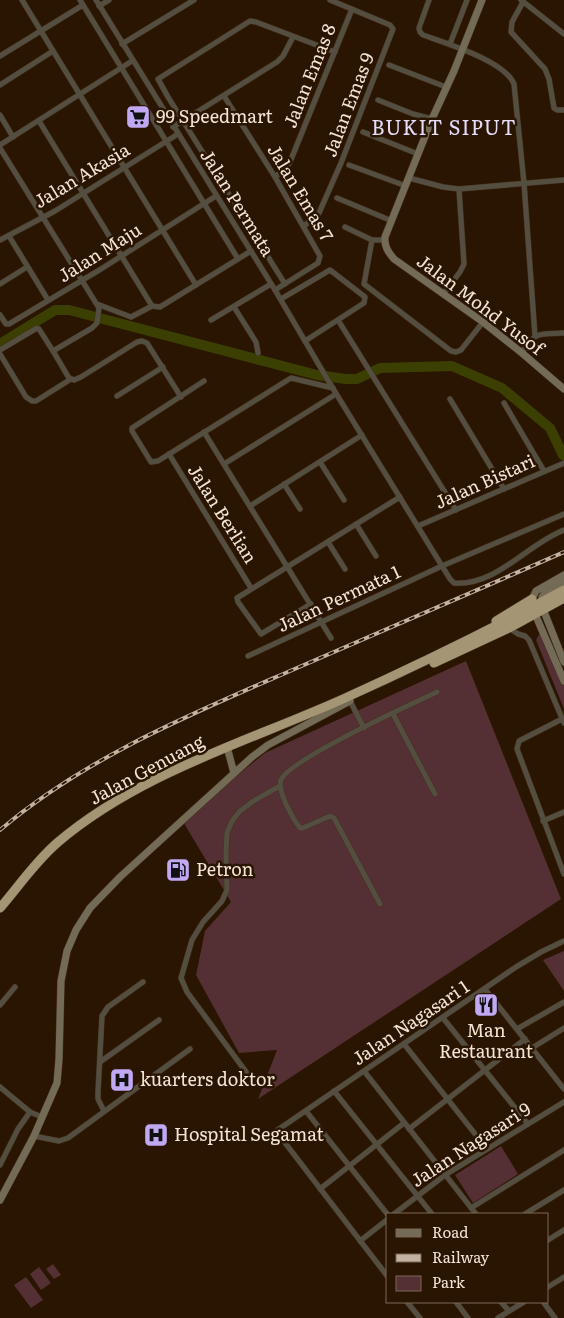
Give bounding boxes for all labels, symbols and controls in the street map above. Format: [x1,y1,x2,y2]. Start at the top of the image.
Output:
street label: Jalan Emas 8 [275,19,342,132]
street label: Jalan Emas 9 [315,48,380,161]
place label: 99 Speedmart [156,102,273,129]
supermarket icon: 99 Speedmart [125,104,151,130]
district label: BUKIT SIPUT [371,111,517,141]
street label: Jalan Akasia [28,135,135,214]
street label: Jalan Emas 7 [262,138,341,246]
street label: Jalan Permata [194,143,282,261]
street label: Jalan Maju [52,215,146,288]
street label: Jalan Mohd Yusof [412,247,552,362]
street label: Jalan Bistari [430,447,539,515]
street label: Jalan Berlian [182,458,265,568]
street label: Jalan Permata 1 [272,557,404,638]
street label: Jalan Genuang [84,726,210,810]
place label: Petron [196,855,254,882]
fuel station icon: Petron [165,857,191,883]
street label: Jalan Nagasari 1 [346,972,474,1071]
restaurant icon: Man Restaurant [473,992,499,1018]
place label: Man Restaurant [439,1016,534,1064]
place label: kuarters doktor [140,1065,275,1092]
hospital icon: kuarters doktor [109,1067,135,1093]
street label: Jalan Nagasari 9 [405,1095,536,1193]
place label: Hospital Segamat [174,1120,324,1147]
hospital icon: Hospital Segamat [143,1122,169,1148]
legend [386,1213,549,1303]
text: Road [432,1220,468,1243]
text: Railway [432,1245,490,1268]
text: Park [432,1270,466,1293]

